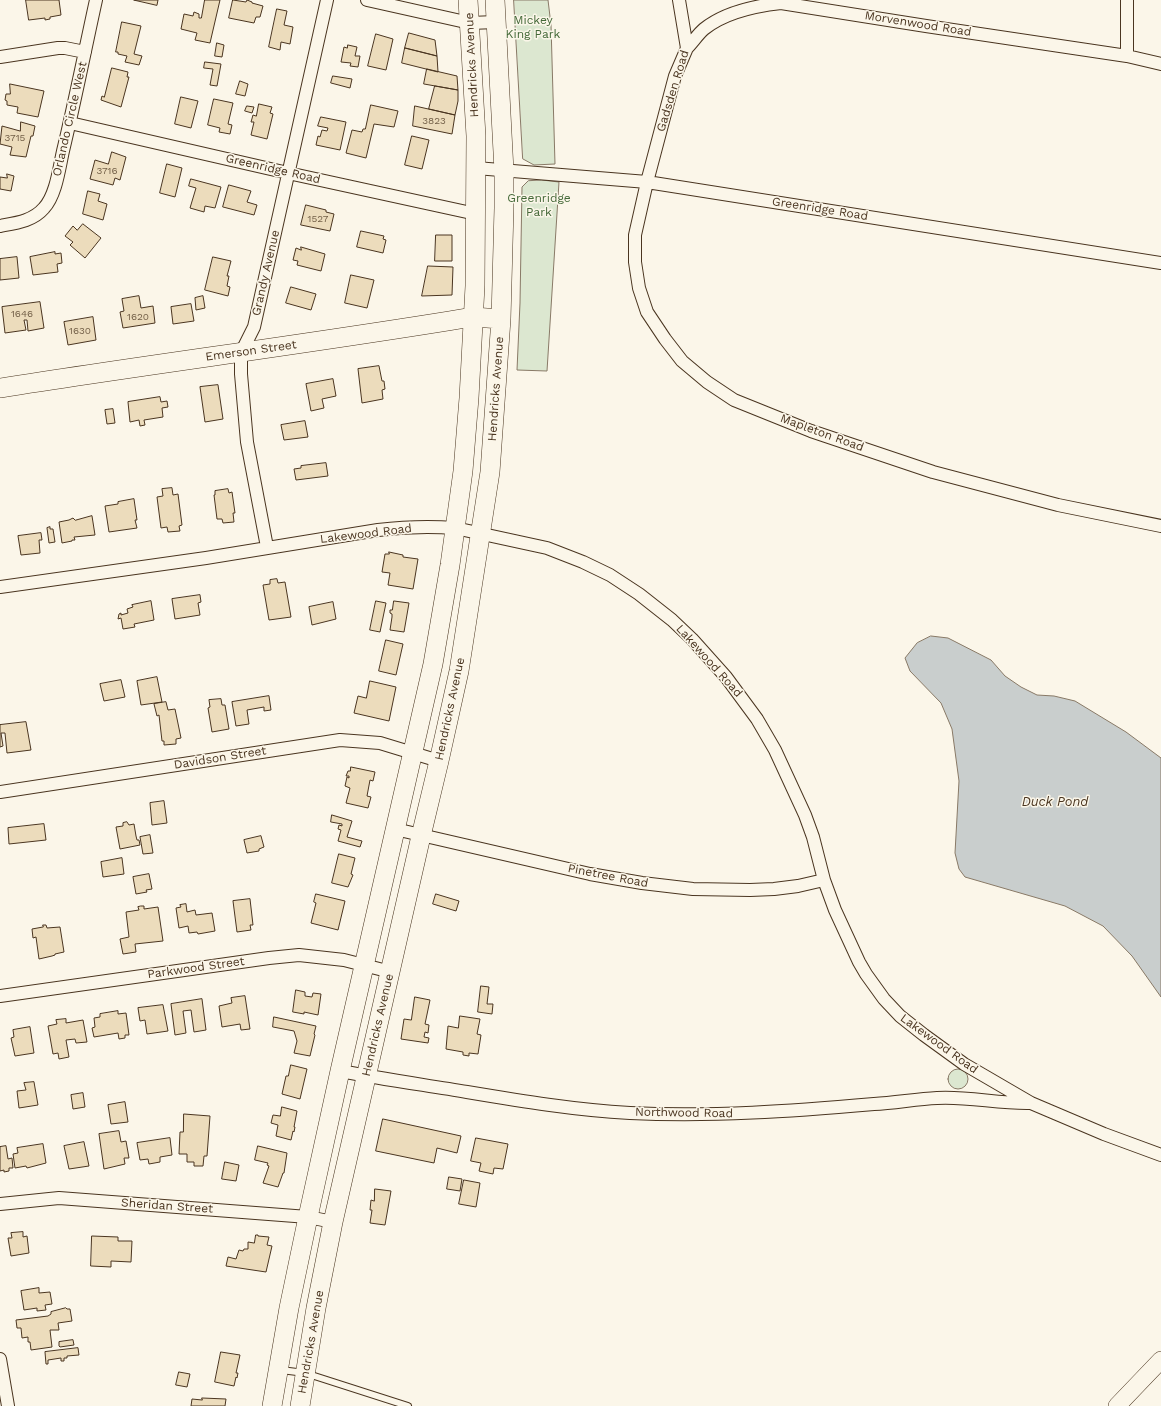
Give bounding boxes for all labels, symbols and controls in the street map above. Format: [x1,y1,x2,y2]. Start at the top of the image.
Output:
street label: Morvenwood Road [864,8,972,40]
street label: Hendricks Avenue [462,12,482,118]
park label: Mickey King Park [506,13,560,41]
street label: Gadsden Road [654,48,692,134]
street label: Orlando Circle West [50,60,90,178]
house number: 3823 [422,115,446,127]
house number: 3715 [5,132,25,144]
street label: Greenridge Road [224,151,322,187]
house number: 3716 [96,165,118,177]
park label: Greenridge Park [507,191,571,219]
street label: Greenridge Road [771,194,869,224]
house number: 1527 [308,213,328,225]
street label: Grandy Avenue [249,229,283,317]
house number: 1646 [11,308,33,320]
house number: 1620 [127,311,149,323]
house number: 1630 [69,325,91,337]
street label: Hendricks Avenue [485,336,507,442]
street label: Emerson Street [205,337,297,365]
street label: Mapleton Road [778,411,866,455]
street label: Lakewood Road [319,521,413,547]
street label: Lakewood Road [673,622,745,700]
street label: Hendricks Avenue [432,656,468,762]
street label: Davidson Street [173,744,267,772]
water label: Duck Pond [1022,794,1088,810]
street label: Pinetree Road [567,861,649,891]
street label: Parkwood Street [147,954,245,982]
street label: Hendricks Avenue [359,972,397,1078]
street label: Lakewood Road [897,1011,981,1077]
street label: Northwood Road [635,1105,733,1121]
street label: Sheridan Street [121,1196,213,1216]
street label: Hendricks Avenue [295,1289,327,1395]

